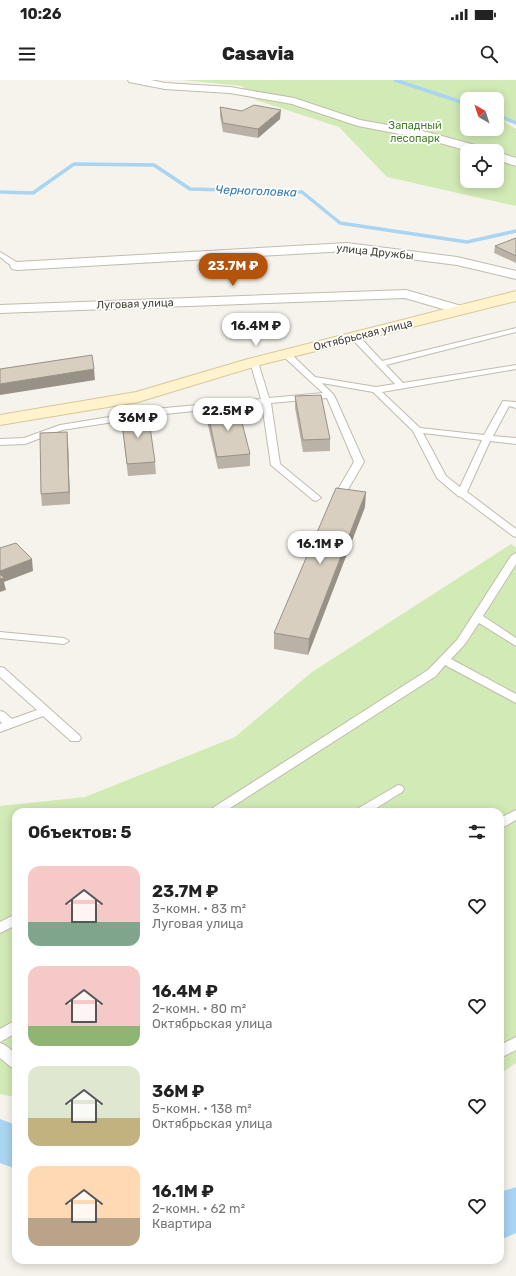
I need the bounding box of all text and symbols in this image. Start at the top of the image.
text: 10:26 [20,5,62,23]
icon: menu [16,43,38,65]
text: Casavia [222,43,294,65]
icon: search [478,43,500,65]
north arrow [460,92,504,136]
map controls [460,92,504,188]
park label: Западный лесопарк [388,119,442,145]
button: locate [460,144,504,188]
water label: Черноголовка [215,183,297,199]
street label: улица Дружбы [336,241,414,263]
pin: 23.7M ₽ [196,253,270,287]
text: 23.7M ₽ [208,258,258,273]
street label: Луговая улица [96,296,174,312]
pin: 16.4M ₽ [219,313,293,347]
street label: Октябрьская улица [312,316,414,354]
text: 16.4M ₽ [231,318,281,333]
pin: 22.5M ₽ [191,398,265,432]
text: 22.5M ₽ [202,403,254,418]
pin: 36M ₽ [110,405,166,439]
text: 36M ₽ [118,410,158,425]
pin: 16.1M ₽ [283,531,357,565]
text: 16.1M ₽ [296,536,344,551]
icon: filters [466,821,488,843]
text: Объектов: 5 [28,822,132,842]
text: 23.7M ₽ [152,881,218,901]
icon: home [60,882,108,930]
icon: heart [466,895,488,917]
text: 3-комн. · 83 m² [152,901,246,916]
text: Луговая улица [152,916,243,931]
text: 16.4M ₽ [152,981,218,1001]
icon: home [60,982,108,1030]
icon: heart [466,995,488,1017]
text: 2-комн. · 80 m² [152,1001,246,1016]
text: Октябрьская улица [152,1016,272,1031]
text: 36M ₽ [152,1081,204,1101]
icon: home [60,1082,108,1130]
icon: heart [466,1095,488,1117]
text: 5-комн. · 138 m² [152,1101,252,1116]
text: Октябрьская улица [152,1116,272,1131]
text: 16.1M ₽ [152,1181,214,1201]
icon: home [60,1182,108,1230]
icon: heart [466,1195,488,1217]
text: 2-комн. · 62 m² [152,1201,245,1216]
text: Квартира [152,1216,212,1231]

